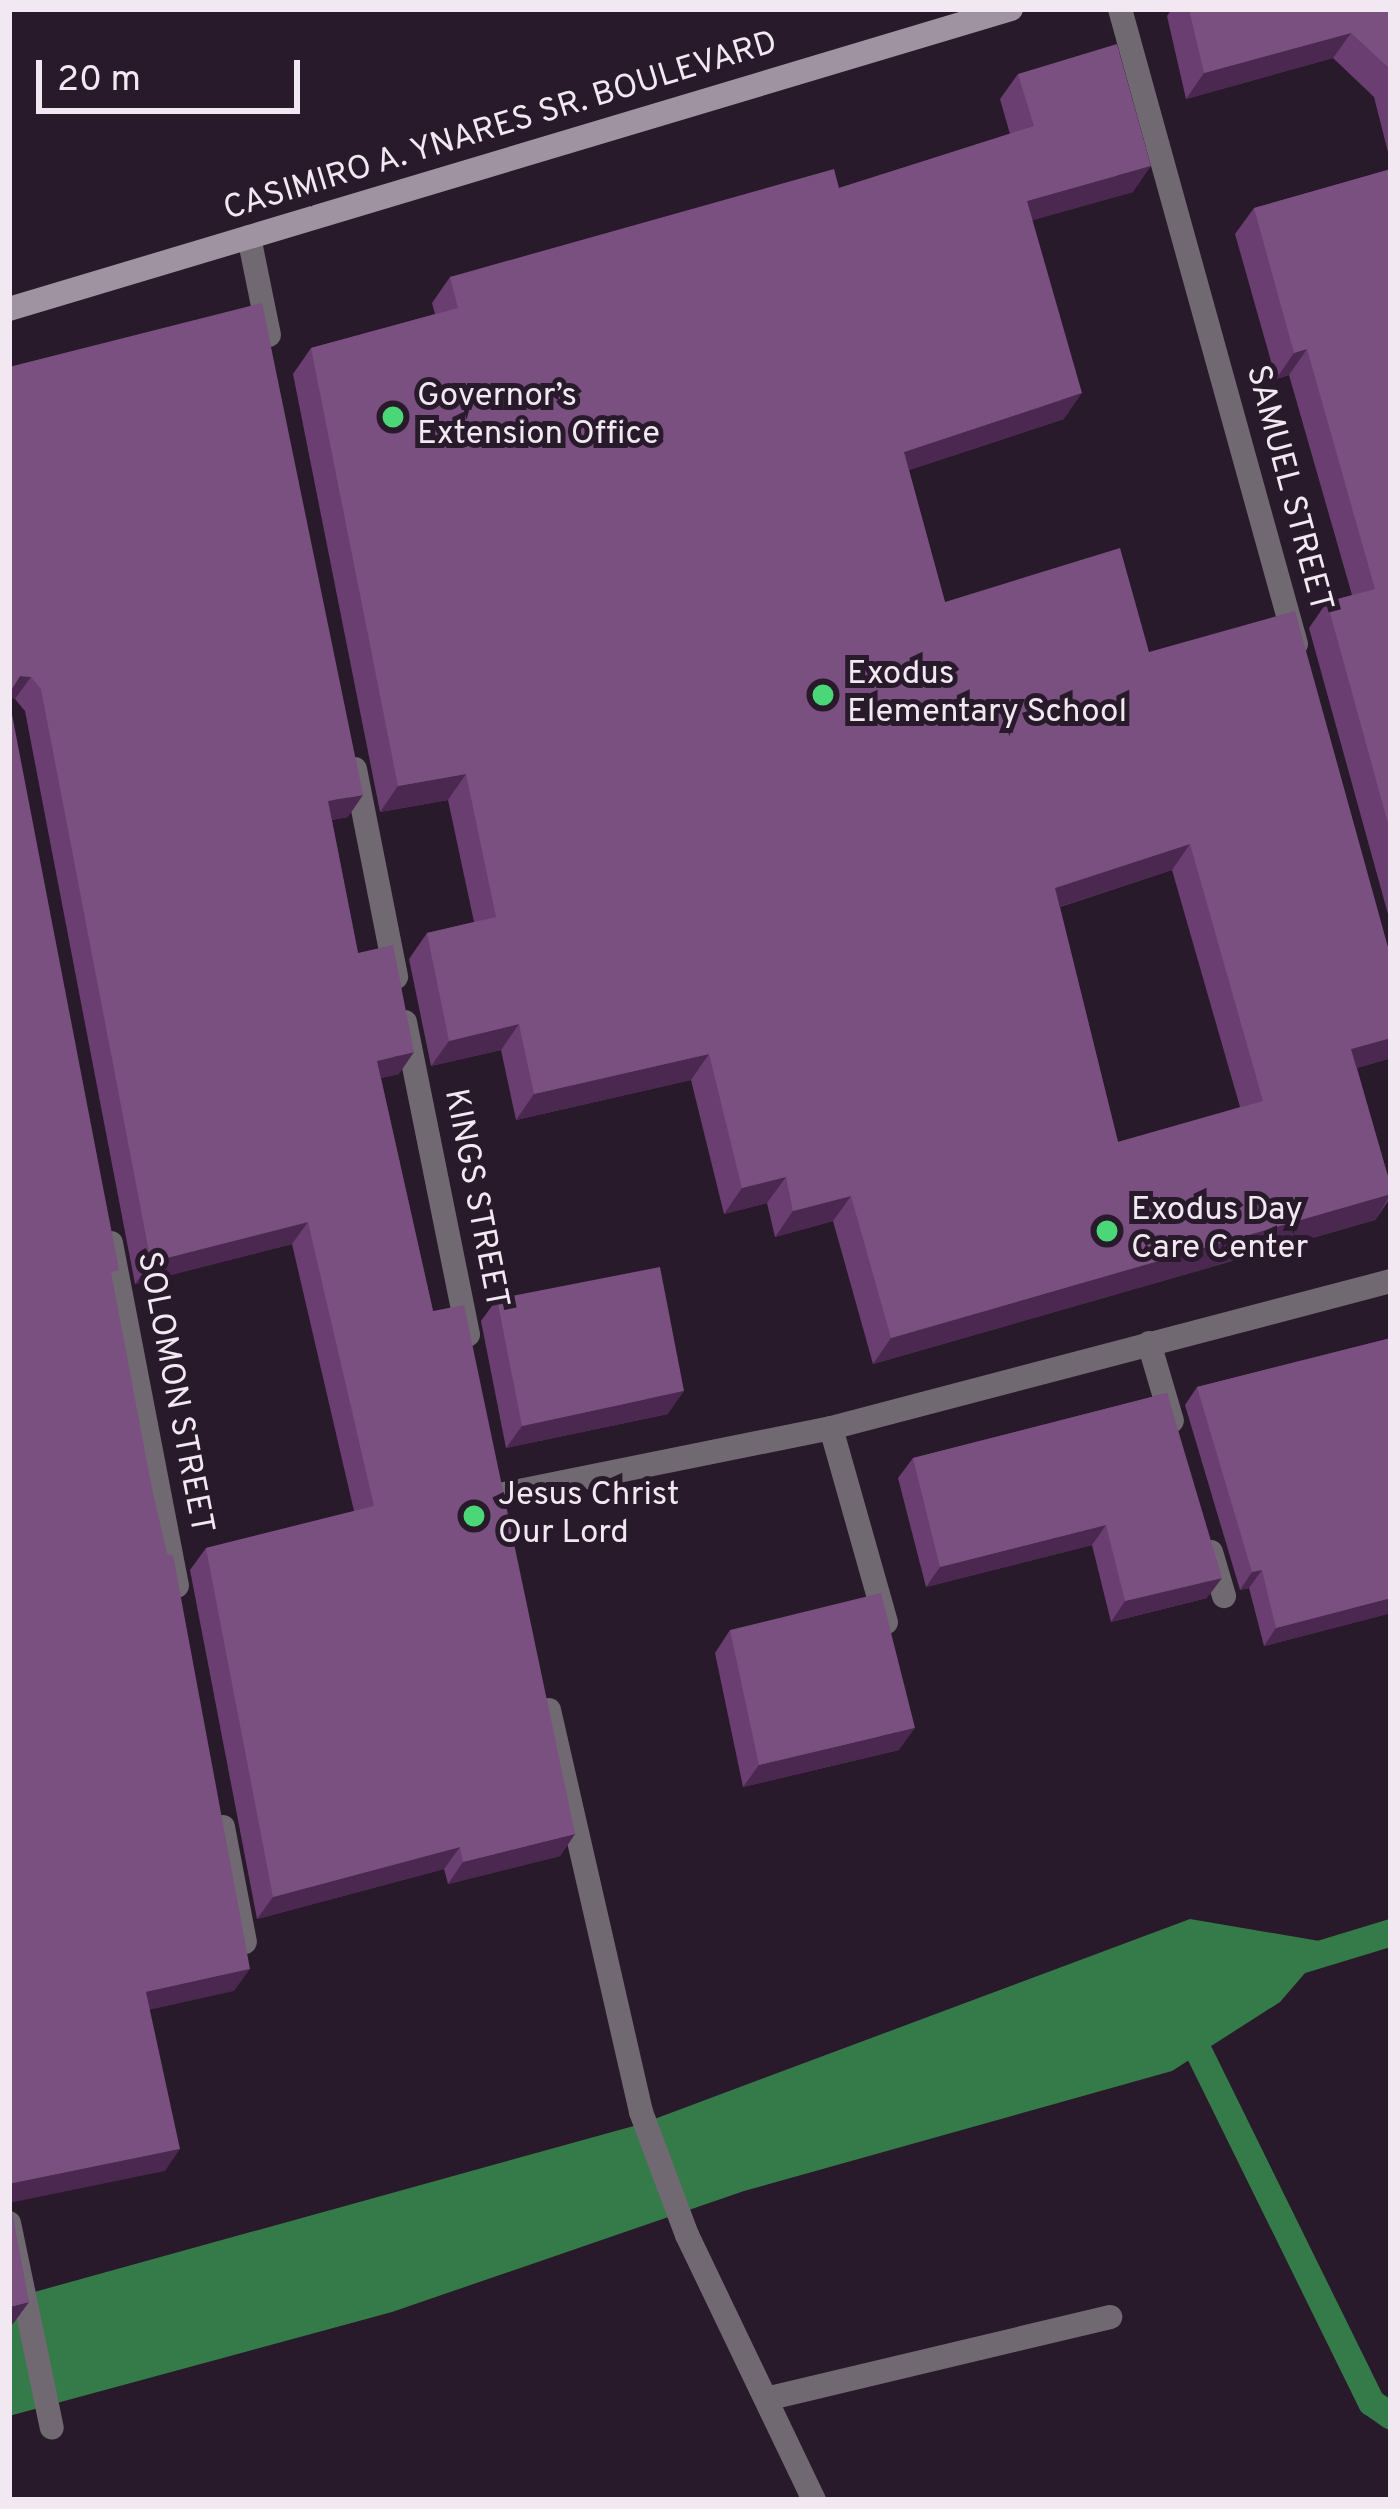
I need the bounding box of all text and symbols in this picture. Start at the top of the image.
street label: CASIMIRO A. YNARES SR. BOULEVARD [218,24,784,232]
scale bar [42,36,306,110]
text: 20 m [57,58,141,104]
street label: SAMUEL STREET [1235,361,1339,617]
place label: Governor’s Extension Office [417,378,660,456]
marker: Governor’s Extension Office [380,404,406,430]
place label: Exodus Elementary School [847,656,1127,734]
marker: Exodus Elementary School [810,682,836,708]
street label: KINGS STREET [433,1086,515,1312]
place label: Exodus Day Care Center [1131,1192,1308,1270]
marker: Exodus Day Care Center [1094,1218,1120,1244]
street label: SOLOMON STREET [126,1249,220,1537]
place label: Jesus Christ Our Lord [498,1477,679,1555]
marker: Jesus Christ Our Lord [461,1503,487,1529]

